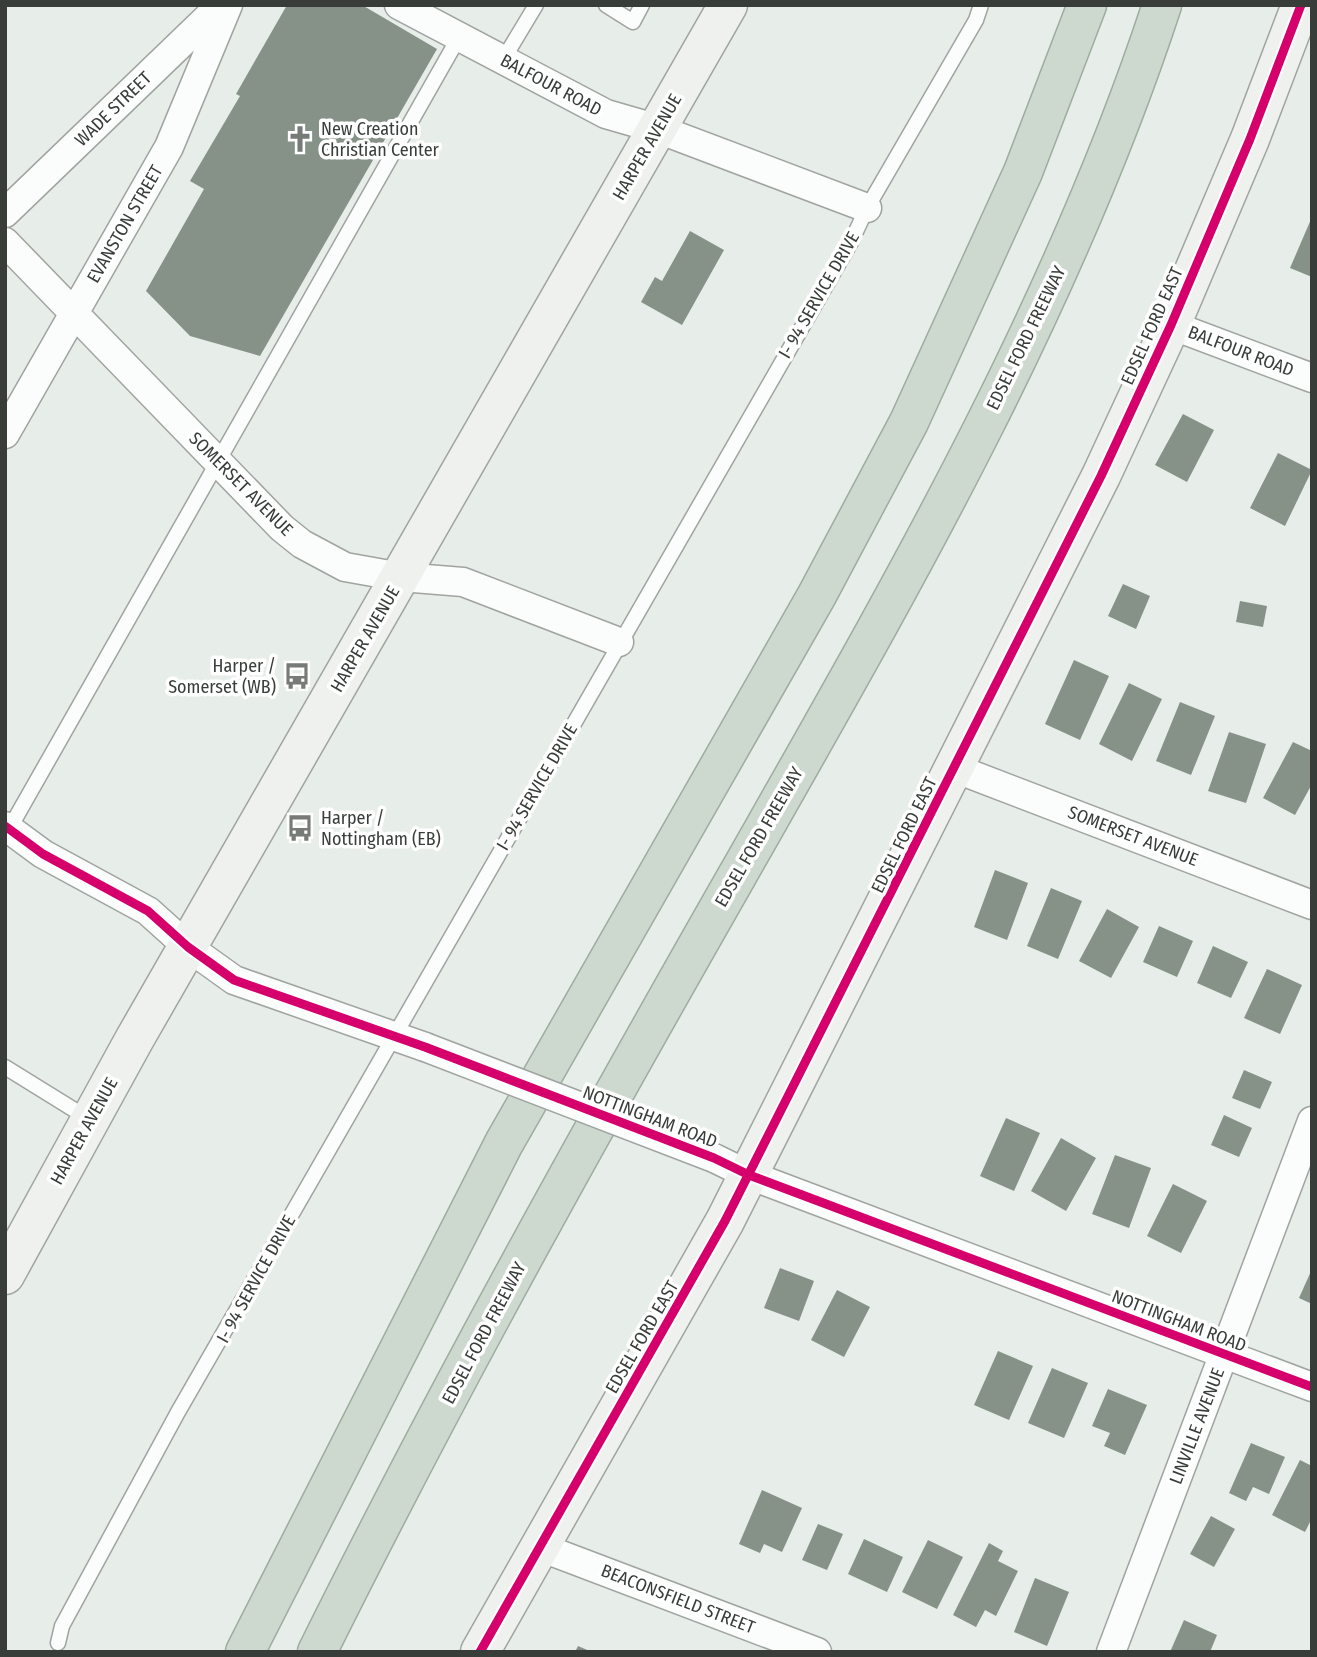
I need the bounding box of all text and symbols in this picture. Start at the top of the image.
street label: BALFOUR ROAD [497,49,605,121]
street label: WADE STREET [70,67,156,151]
street label: HARPER AVENUE [608,90,686,204]
place label: New Creation Christian Center [321,118,440,161]
church icon: New Creation Christian Center [285,124,315,154]
street label: EVANSTON STREET [82,161,168,287]
street label: I- 94 SERVICE DRIVE [774,228,864,362]
street label: EDSEL FORD FREEWAY [982,262,1070,414]
street label: EDSEL FORD EAST [1116,263,1188,388]
street label: BALFOUR ROAD [1185,321,1297,381]
street label: SOMERSET AVENUE [185,428,297,540]
street label: HARPER AVENUE [326,582,404,696]
place label: Harper / Somerset (WB) [168,655,276,698]
bus stop icon: Harper / Somerset (WB) [282,661,312,691]
street label: I- 94 SERVICE DRIVE [492,720,582,854]
street label: EDSEL FORD FREEWAY [710,763,808,911]
street label: EDSEL FORD EAST [866,773,942,897]
street label: SOMERSET AVENUE [1065,801,1201,871]
place label: Harper / Nottingham (EB) [321,807,441,850]
bus stop icon: Harper / Nottingham (EB) [285,813,315,843]
street label: HARPER AVENUE [46,1074,122,1188]
street label: NOTTINGHAM ROAD [580,1081,720,1153]
street label: I- 94 SERVICE DRIVE [212,1211,300,1347]
street label: EDSEL FORD FREEWAY [437,1258,531,1408]
street label: EDSEL FORD EAST [601,1276,684,1397]
street label: NOTTINGHAM ROAD [1109,1285,1249,1357]
street label: LINVILLE AVENUE [1165,1365,1229,1487]
street label: BEACONSFIELD STREET [598,1560,759,1639]

